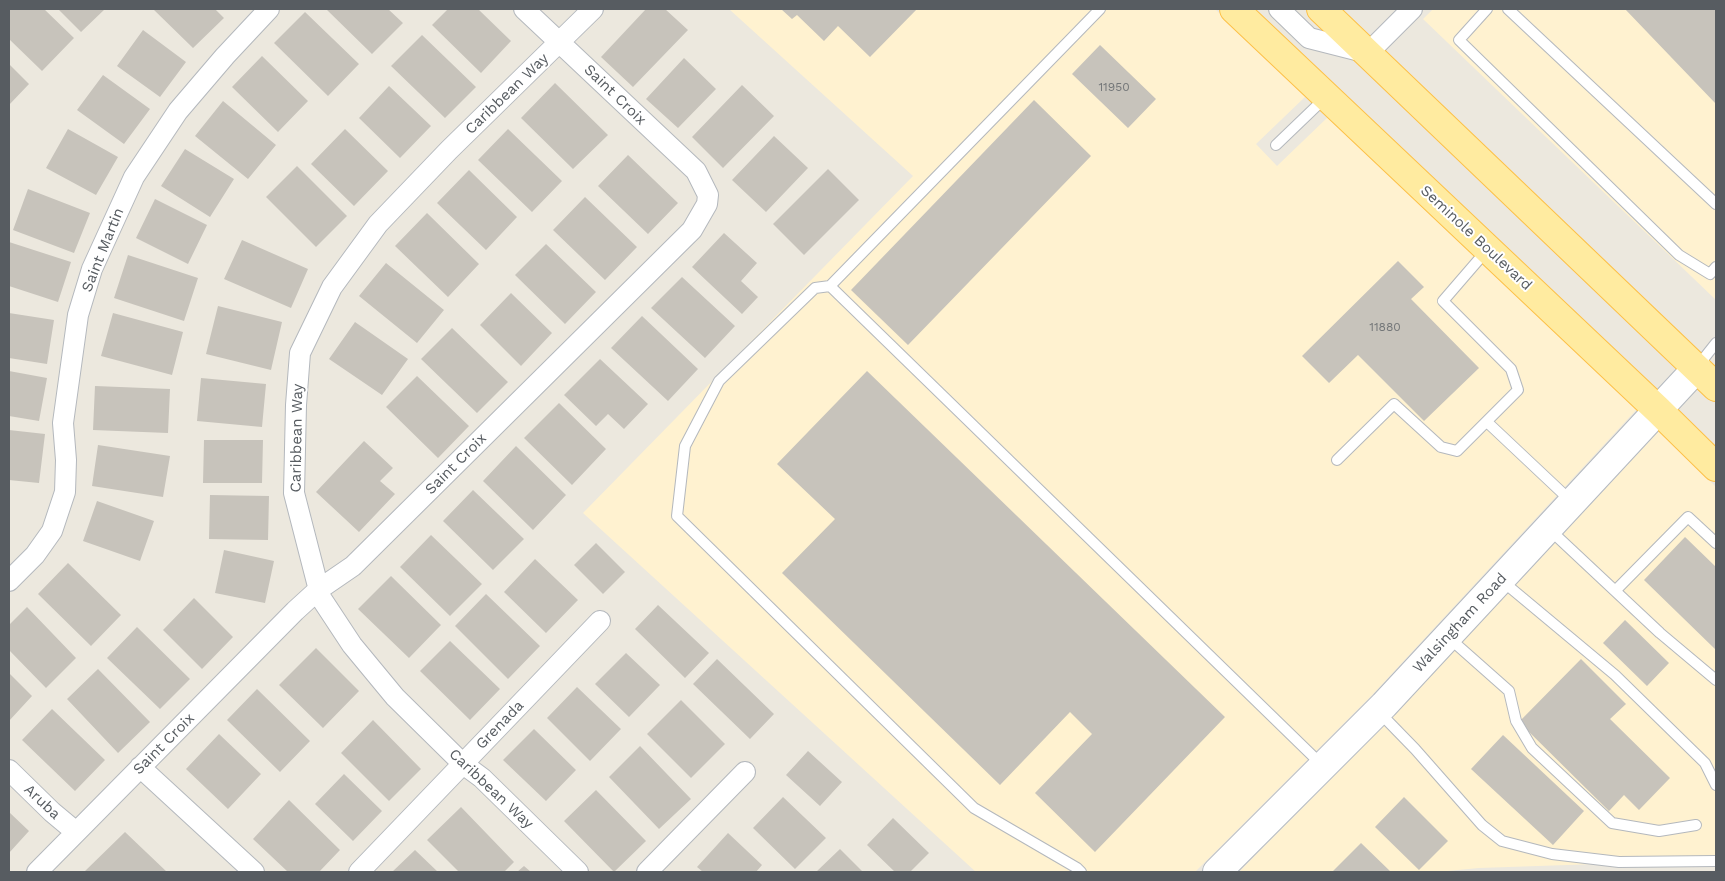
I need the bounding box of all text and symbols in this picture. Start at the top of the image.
street label: Caribbean Way [462,50,552,138]
street label: Saint Croix [580,61,650,129]
house number: 11950 [1098,80,1130,94]
street label: Seminole Boulevard [1417,182,1535,294]
street label: Saint Martin [78,205,128,295]
house number: 11880 [1369,320,1401,334]
street label: Caribbean Way [287,383,307,493]
street label: Saint Croix [421,429,491,499]
street label: Walsingham Road [1409,569,1511,677]
street label: Grenada [472,697,528,753]
street label: Saint Croix [129,709,199,779]
street label: Caribbean Way [445,745,537,833]
street label: Aruba [20,781,64,823]

